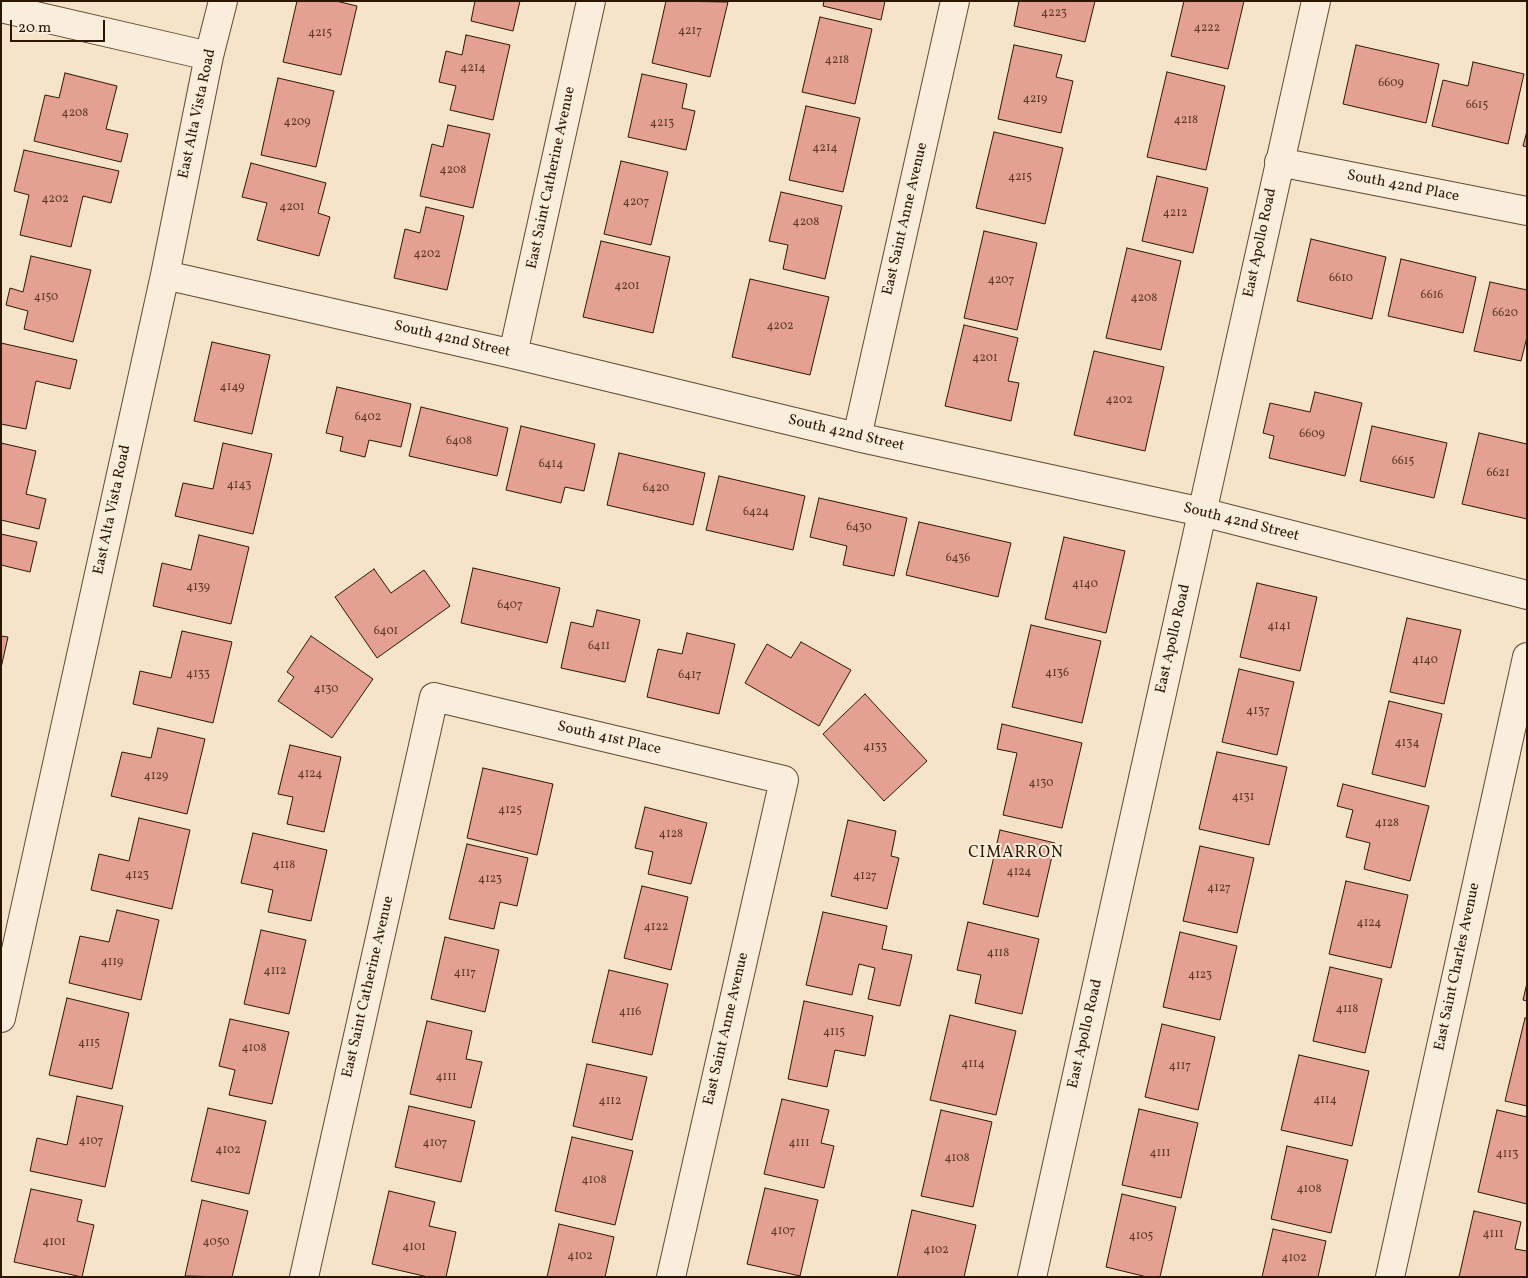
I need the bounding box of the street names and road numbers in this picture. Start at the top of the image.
street label: East Alta Vista Road [175,48,221,180]
street label: East Saint Catherine Avenue [524,85,580,271]
street label: East Saint Anne Avenue [880,141,932,297]
street label: South 42nd Place [1345,167,1461,207]
street label: East Apollo Road [1241,187,1281,299]
street label: South 42nd Street [392,318,512,362]
street label: South 42nd Street [786,412,906,456]
street label: East Alta Vista Road [90,444,136,576]
street label: South 42nd Street [1181,500,1301,546]
street label: East Apollo Road [1153,583,1195,695]
street label: South 41st Place [555,718,663,760]
street label: East Saint Charles Avenue [1431,881,1485,1053]
street label: East Saint Catherine Avenue [339,894,399,1080]
street label: East Saint Anne Avenue [701,951,753,1107]
street label: East Apollo Road [1065,978,1107,1090]

